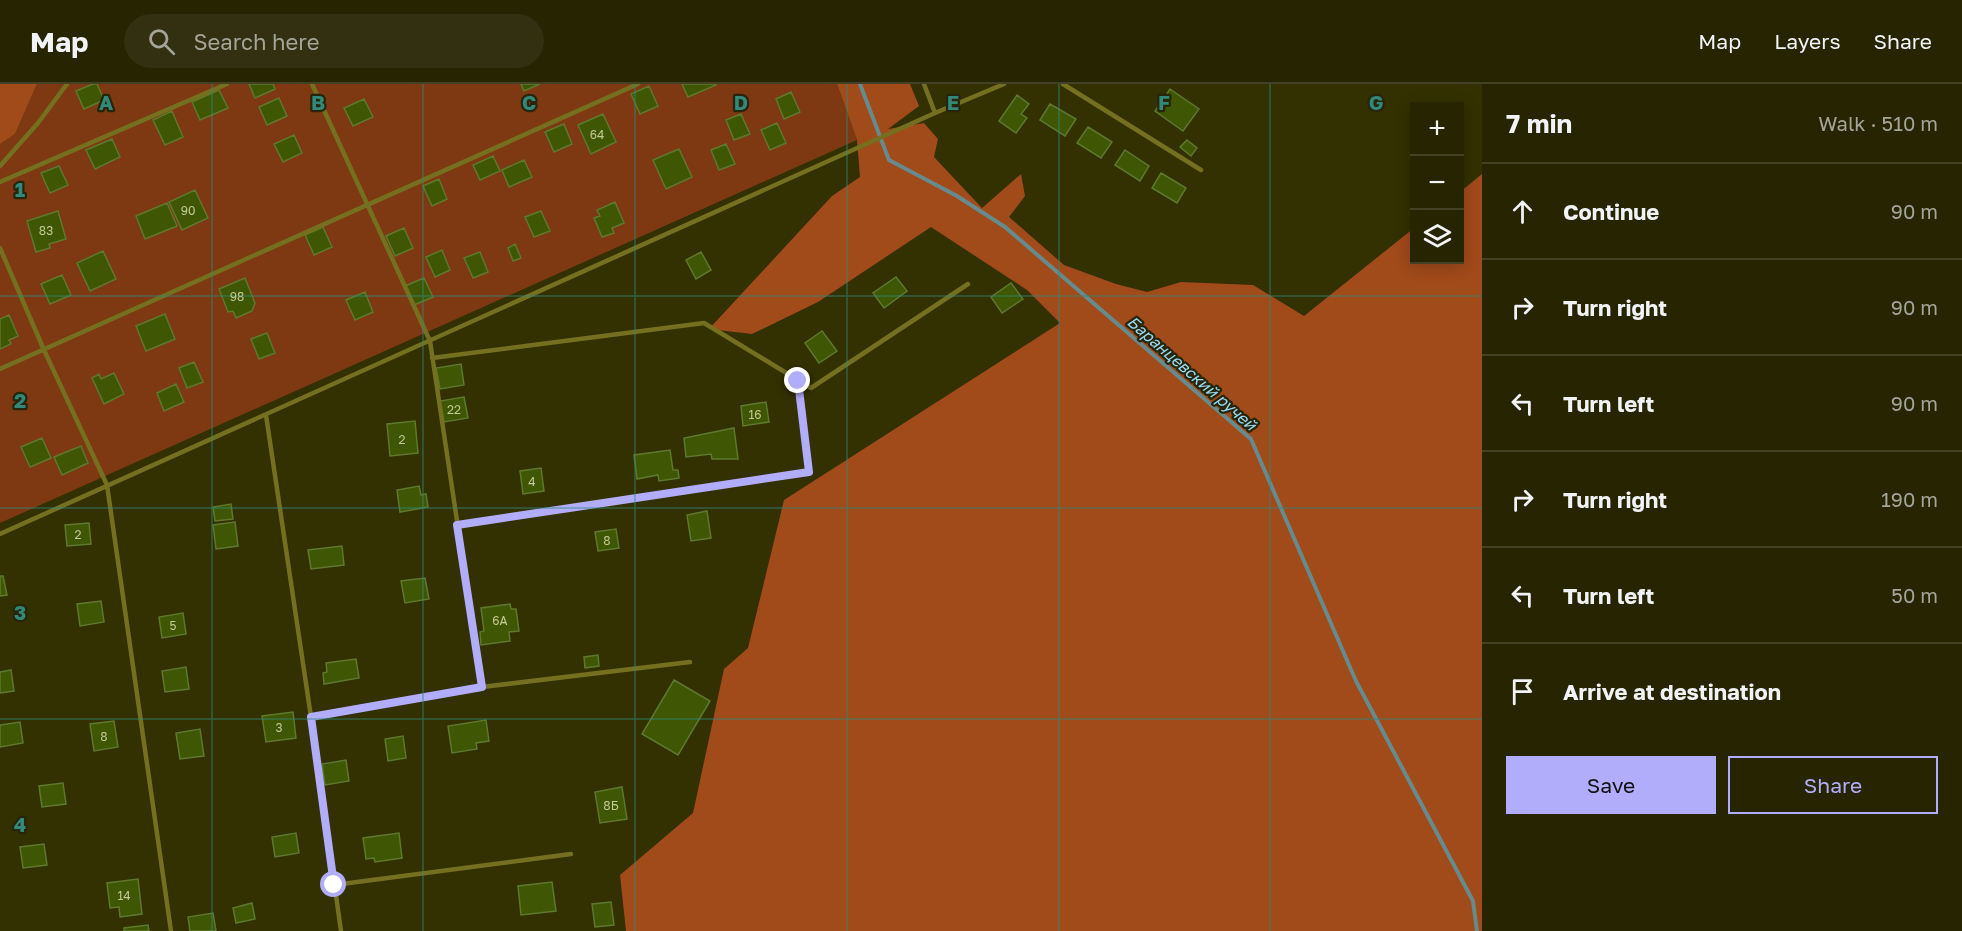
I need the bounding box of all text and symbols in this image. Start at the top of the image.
search box [124,14,544,68]
text: Map [30,25,88,58]
icon: search [145,25,178,58]
text: Search here [193,28,319,55]
text: Map [1698,28,1741,54]
text: Layers [1774,28,1841,54]
text: Share [1874,28,1932,54]
text: A [99,90,113,114]
text: B [311,90,325,114]
text: C [522,90,536,114]
text: D [734,90,748,114]
text: E [947,90,959,114]
text: F [1158,90,1170,114]
text: G [1369,90,1383,114]
map controls [1410,102,1464,264]
button: + [1410,102,1464,156]
text: 7 min [1506,108,1572,139]
text: Walk · 510 m [1818,111,1938,135]
house number: 64 [590,127,604,142]
button: − [1410,156,1464,210]
text: 1 [15,177,25,201]
icon: ahead [1506,195,1539,228]
text: Continue [1563,198,1659,225]
text: 90 m [1891,199,1938,223]
house number: 90 [181,203,195,218]
button: layers [1410,210,1464,264]
house number: 83 [39,223,53,238]
house number: 98 [230,289,244,304]
icon: right [1506,291,1539,324]
text: Turn right [1563,294,1667,321]
text: 90 m [1891,295,1938,319]
water label: Баранцевский ручей [1123,311,1262,435]
route end [784,367,810,393]
icon: left [1506,387,1539,420]
text: 2 [14,388,26,412]
text: Turn left [1563,390,1654,417]
text: 90 m [1891,391,1938,415]
house number: 22 [447,402,461,417]
house number: 16 [748,407,762,422]
house number: 2 [399,432,406,447]
house number: 4 [528,474,536,489]
icon: right [1506,483,1539,516]
text: Turn right [1563,486,1667,513]
text: 190 m [1881,487,1938,511]
house number: 2 [75,527,82,542]
house number: 8 [603,533,611,548]
icon: left [1506,579,1539,612]
text: Turn left [1563,582,1654,609]
text: 50 m [1891,583,1938,607]
text: 3 [14,600,26,624]
house number: 6А [492,613,508,628]
house number: 5 [170,618,177,633]
icon: arrive [1506,675,1539,708]
text: Arrive at destination [1563,678,1781,705]
house number: 3 [275,720,283,735]
house number: 8 [100,729,108,744]
button: Save [1506,756,1716,814]
button: Share [1728,756,1938,814]
house number: 8Б [603,798,619,813]
text: 4 [14,812,26,836]
route start [320,871,346,897]
house number: 14 [117,888,131,903]

